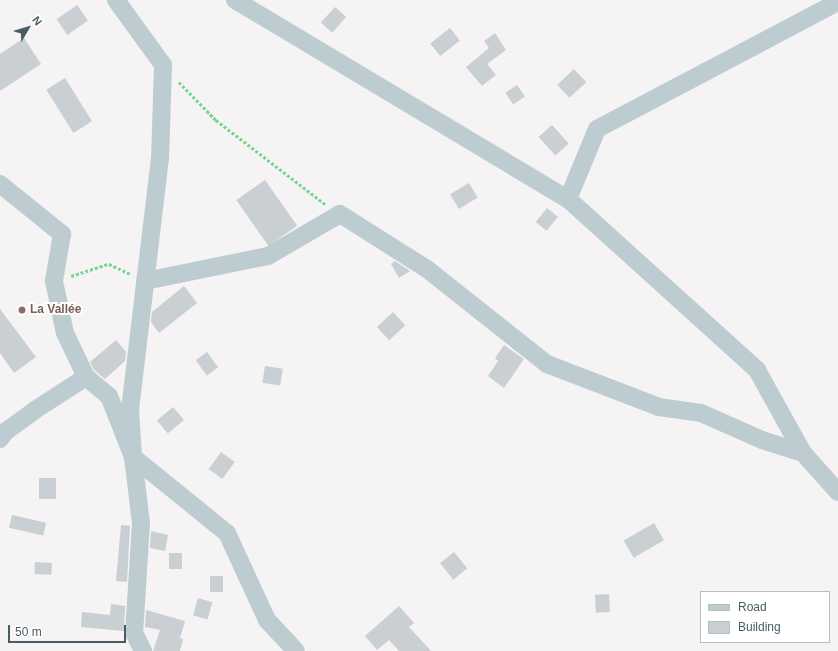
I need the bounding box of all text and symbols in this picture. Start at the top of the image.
north arrow [8,8,48,48]
text: N [30,14,45,27]
place label: La Vallée [30,303,81,317]
marker: La Vallée [17,305,27,315]
legend [700,591,830,643]
text: Road [738,600,767,614]
scale bar [10,617,128,643]
text: Building [738,620,781,634]
text: 50 m [15,625,42,639]

